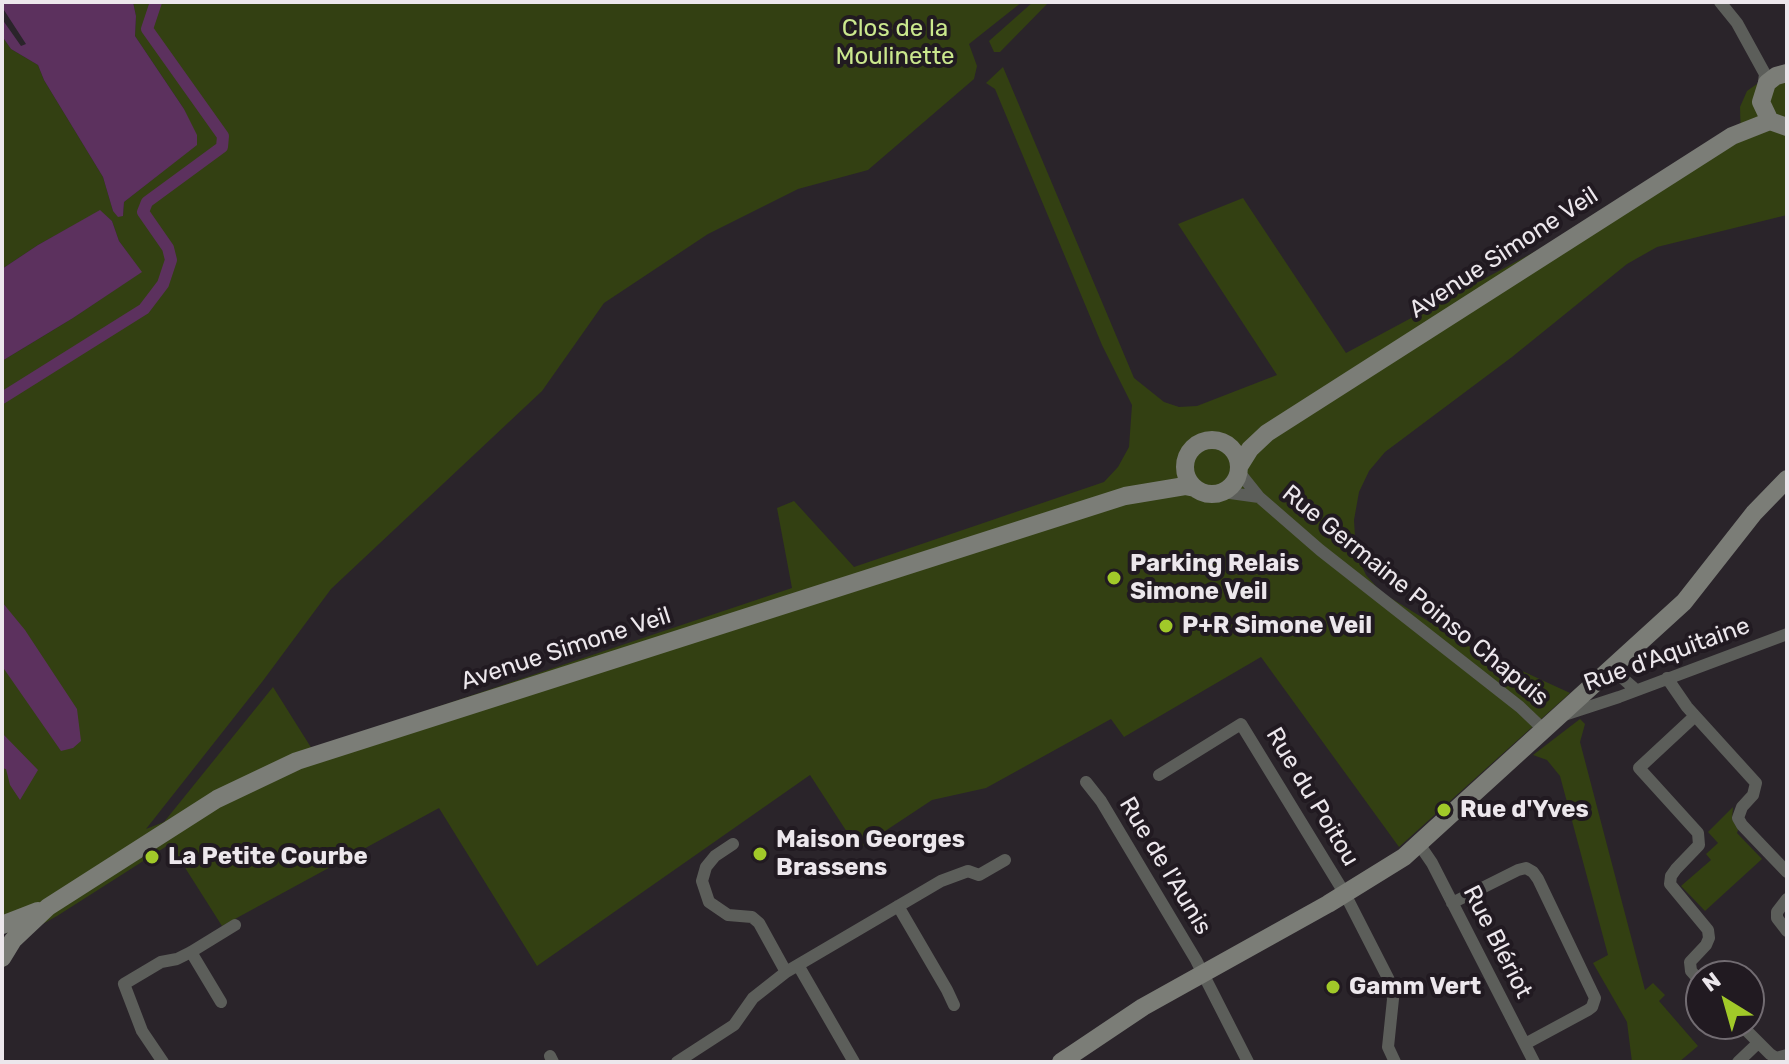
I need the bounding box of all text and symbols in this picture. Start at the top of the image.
park label: Clos de la Moulinette [835,15,955,71]
street label: Avenue Simone Veil [1404,181,1604,325]
street label: Rue Germaine Poinso Chapuis [1276,480,1554,712]
place label: Parking Relais Simone Veil [1130,550,1300,606]
marker: Parking Relais Simone Veil [1105,569,1123,587]
street label: Avenue Simone Veil [457,601,675,697]
place label: P+R Simone Veil [1182,612,1372,640]
street label: Rue d'Aquitaine [1580,612,1754,698]
marker: P+R Simone Veil [1157,617,1175,635]
street label: Rue du Poitou [1259,722,1365,872]
street label: Rue de l'Aunis [1113,792,1217,940]
place label: Rue d'Yves [1460,796,1589,824]
marker: Rue d'Yves [1435,801,1453,819]
place label: Maison Georges Brassens [776,826,965,882]
place label: La Petite Courbe [168,843,368,871]
marker: Maison Georges Brassens [751,845,769,863]
marker: La Petite Courbe [143,848,161,866]
street label: Rue Blériot [1456,881,1538,1003]
north arrow [1685,960,1765,1040]
text: N [1697,966,1726,998]
place label: Gamm Vert [1349,973,1481,1001]
marker: Gamm Vert [1324,978,1342,996]

